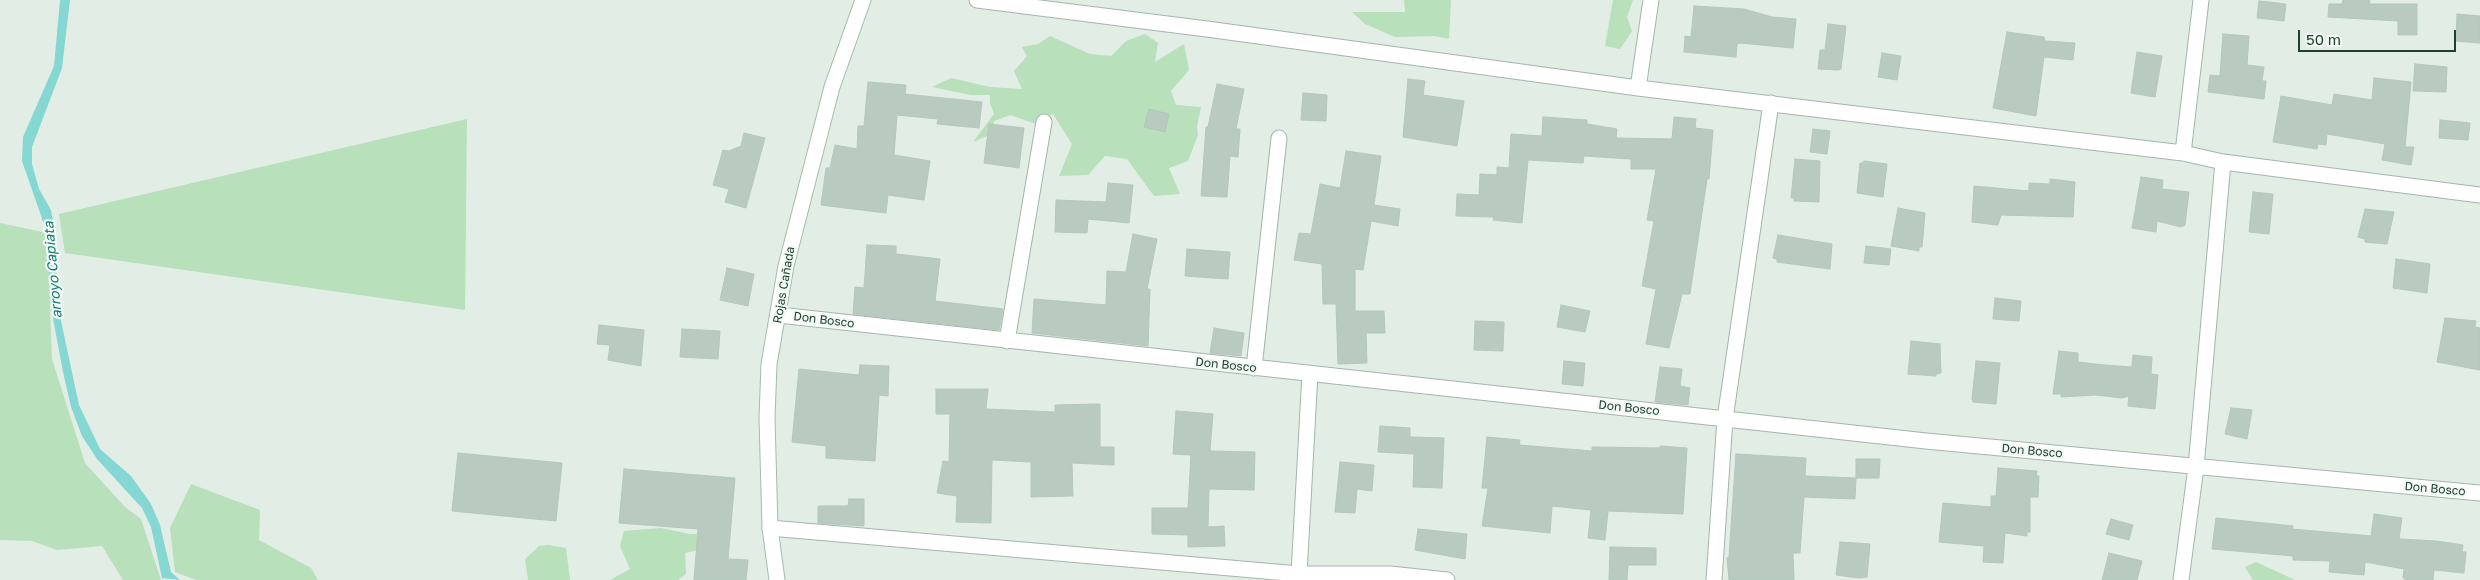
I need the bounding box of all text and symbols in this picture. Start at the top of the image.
scale bar [2300,20,2458,52]
text: 50 m [2306,30,2341,48]
water label: arroyo Capiata [40,221,66,319]
street label: Rojas Cañada [770,245,798,325]
street label: Don Bosco [793,309,855,331]
street label: Don Bosco [1195,355,1257,375]
street label: Don Bosco [1598,398,1660,418]
street label: Don Bosco [2001,441,2063,461]
street label: Don Bosco [2404,479,2466,499]

